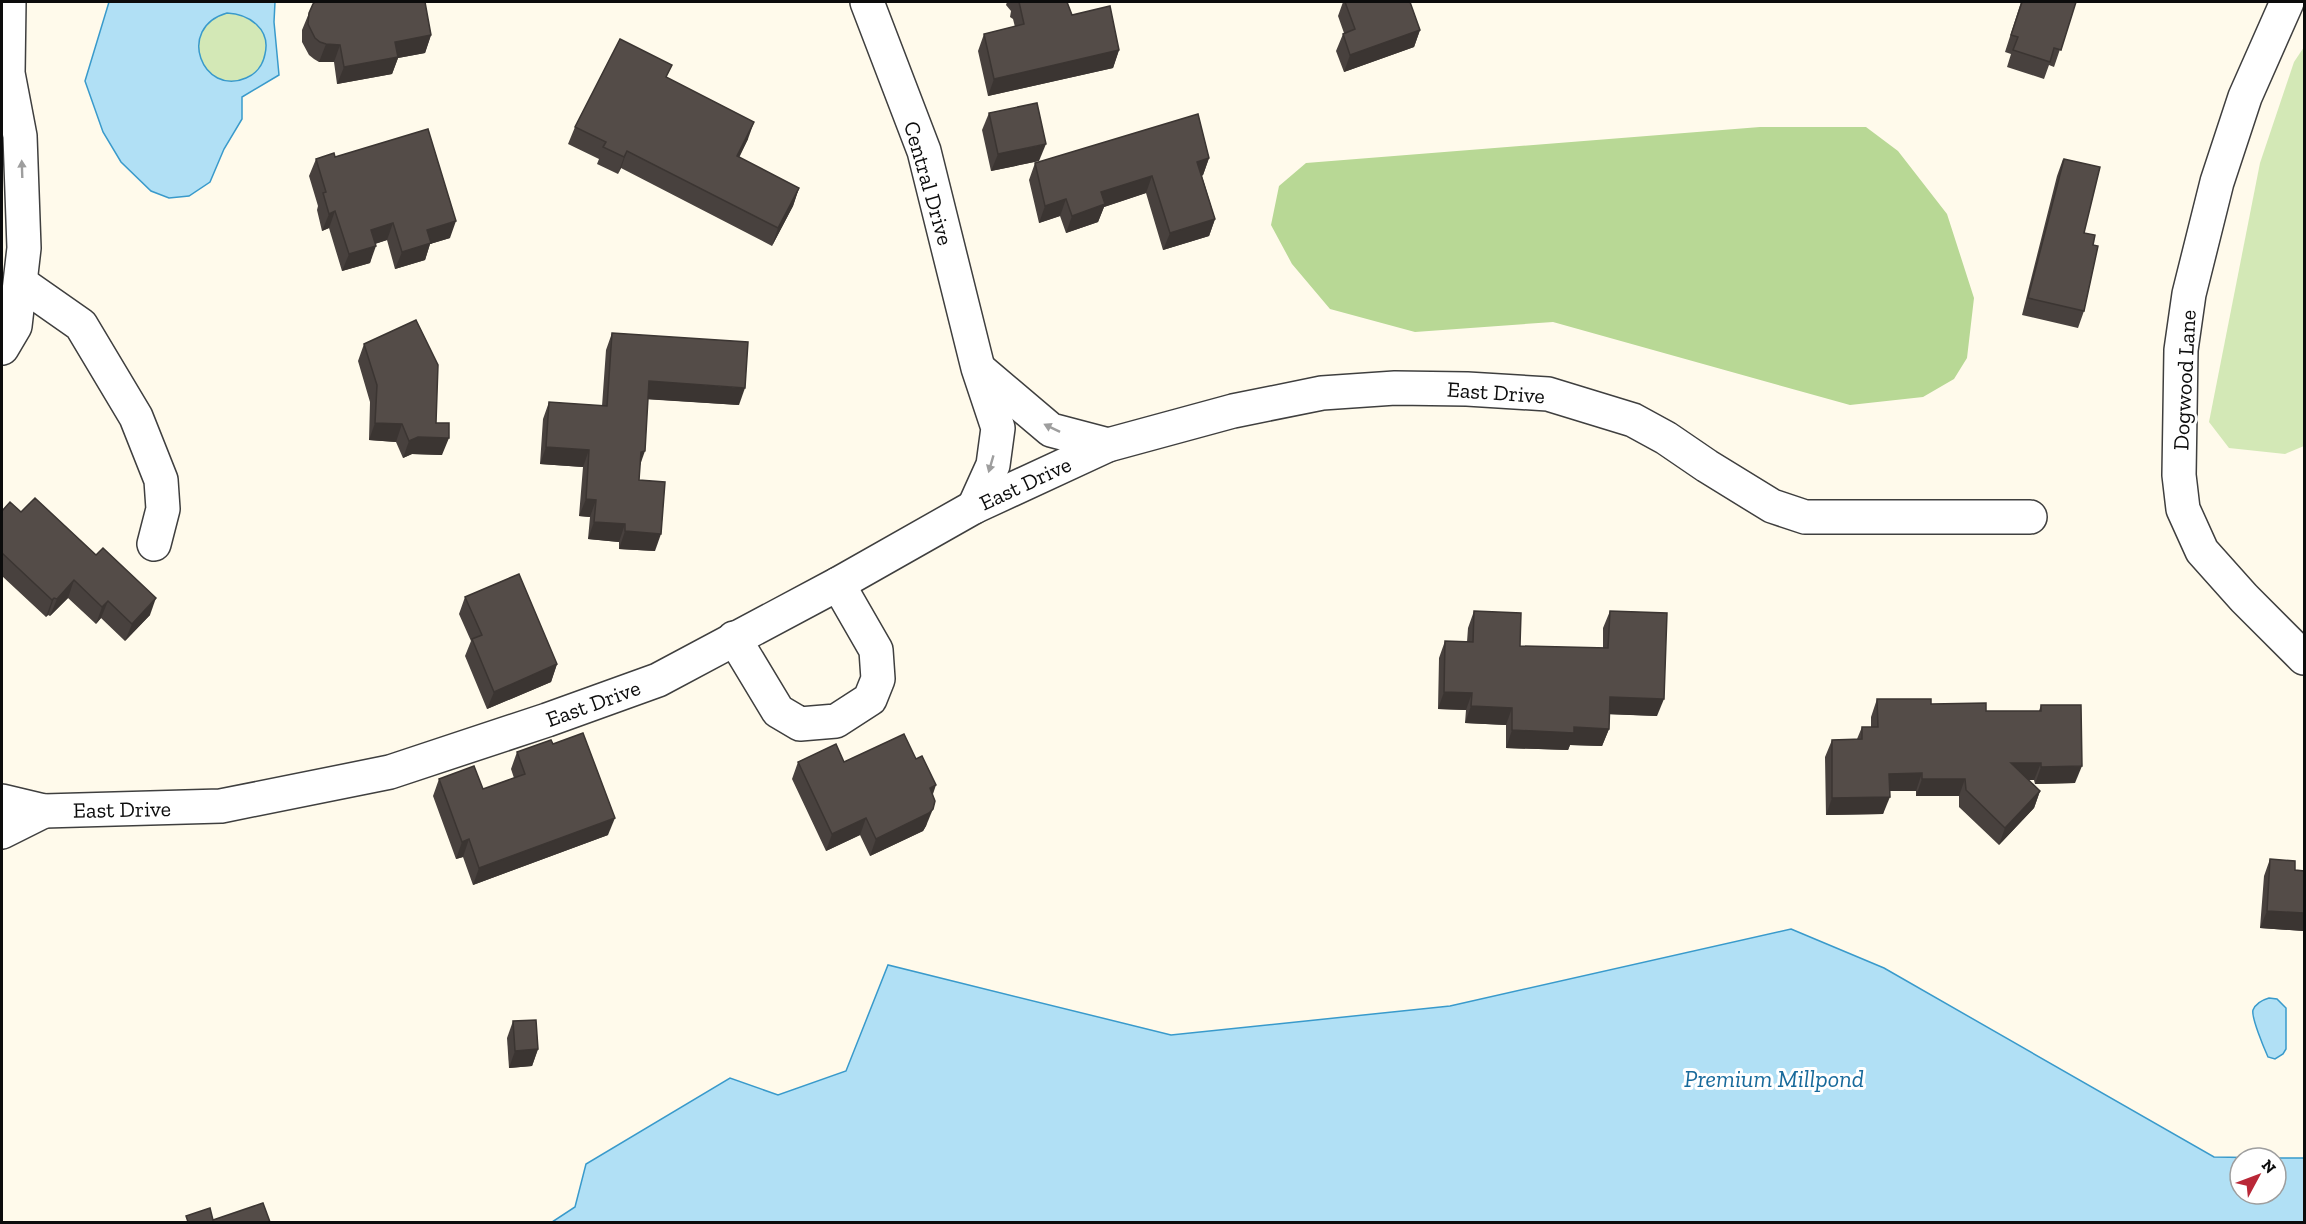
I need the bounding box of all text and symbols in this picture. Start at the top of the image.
street label: Central Drive [898,118,959,248]
one-way arrow [17,159,26,178]
street label: Dogwood Lane [2167,309,2202,451]
street label: East Drive [1446,376,1546,409]
one-way arrow [1044,423,1061,432]
street label: East Drive [975,450,1075,516]
one-way arrow [986,455,996,473]
street label: East Drive [542,674,644,733]
street label: East Drive [73,795,171,824]
water label: Premium Millpond [1684,1064,1864,1093]
north arrow [2228,1146,2288,1206]
text: N [2258,1156,2280,1177]

